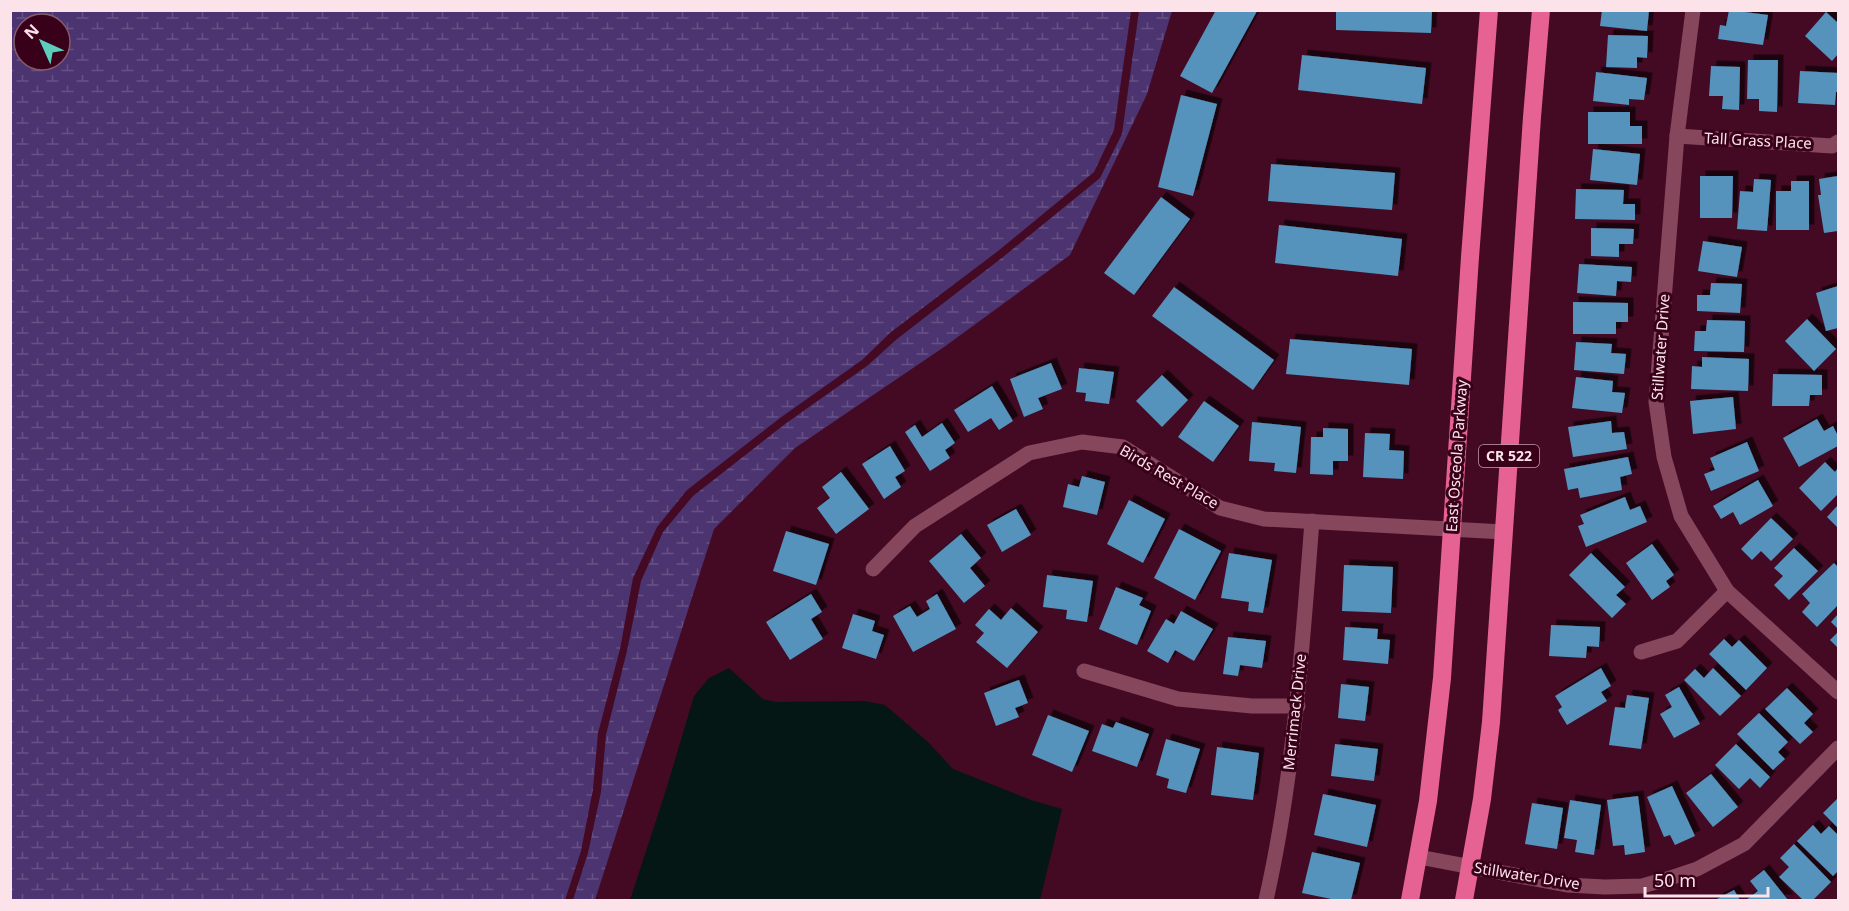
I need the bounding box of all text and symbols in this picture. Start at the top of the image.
north arrow [12,12,72,72]
text: N [19,19,44,44]
street label: Tall Grass Place [1704,127,1812,153]
street label: Stillwater Drive [1646,293,1674,401]
street label: East Osceola Parkway [1441,379,1471,533]
street label: Birds Rest Place [1116,440,1223,513]
road number: CR 522 [1479,445,1539,467]
street label: Merrimack Drive [1278,653,1310,771]
street label: Stillwater Drive [1473,857,1581,893]
scale bar [1645,860,1768,898]
text: 50 m [1654,868,1696,892]

